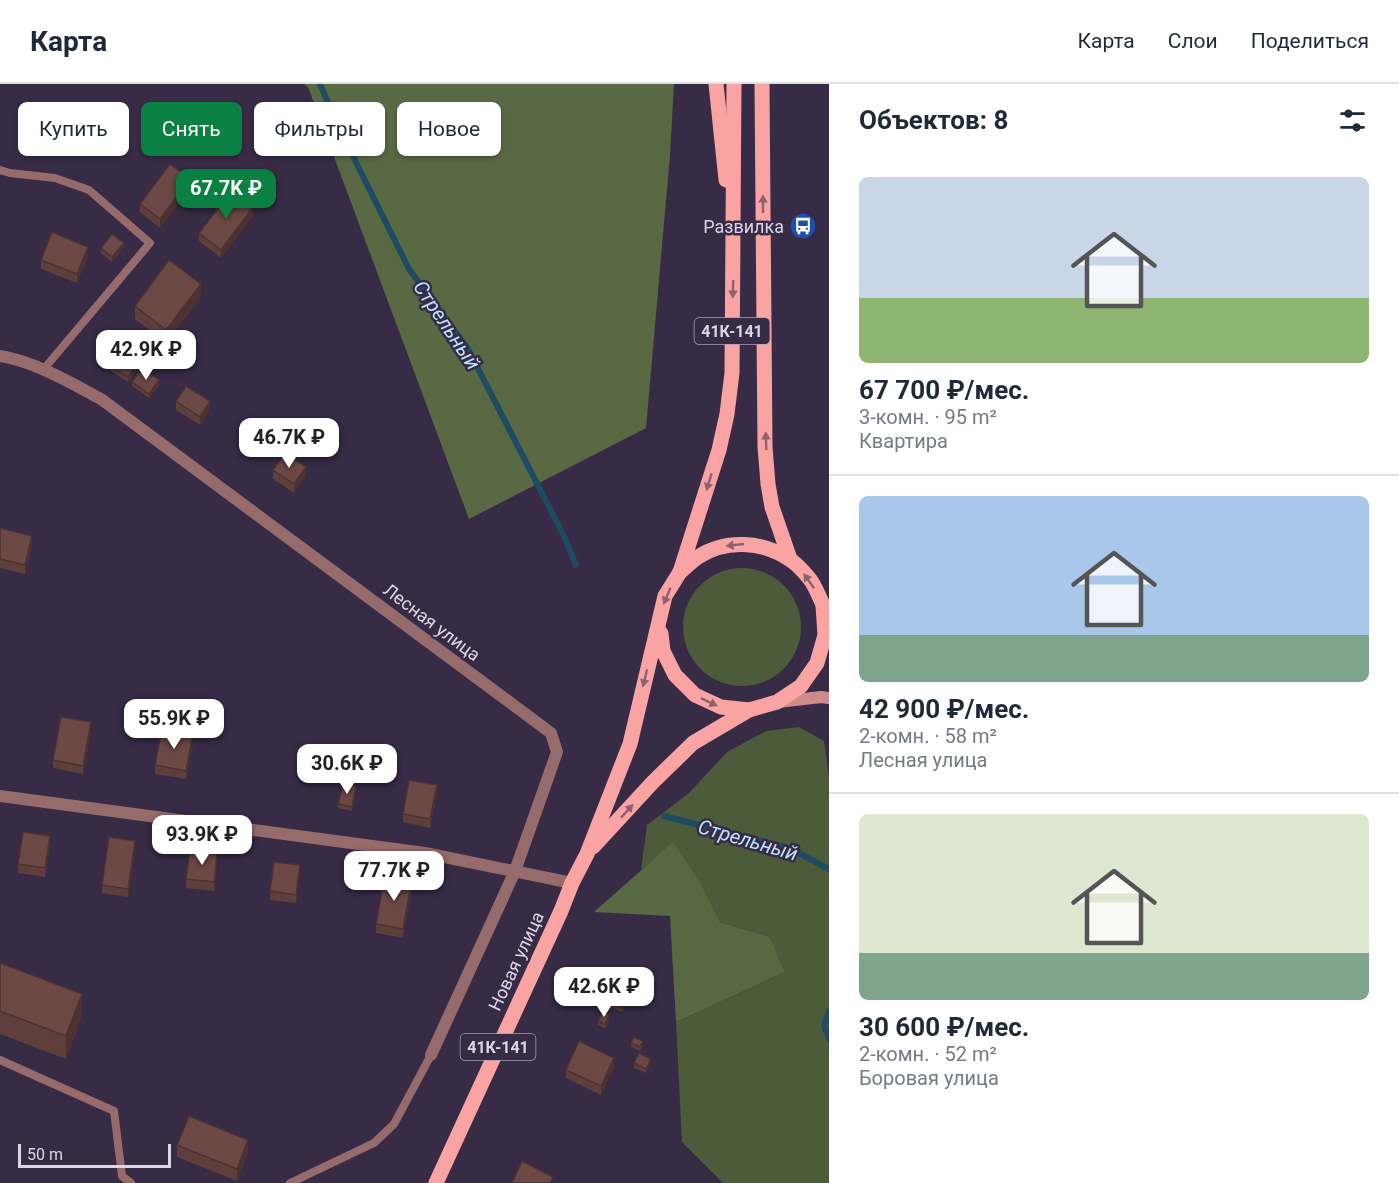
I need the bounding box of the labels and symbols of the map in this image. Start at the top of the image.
pin: 67.7K ₽ [171,169,281,220]
one-way arrow [758,195,768,214]
bus stop icon: Развилка [788,211,818,241]
place label: Развилка [703,216,784,237]
water label: Стрельный [408,276,486,374]
one-way arrow [728,280,738,299]
road number: 41К-141 [694,318,770,344]
pin: 42.9K ₽ [91,330,201,381]
pin: 46.7K ₽ [234,418,344,469]
one-way arrow [761,432,770,451]
one-way arrow [704,473,713,491]
one-way arrow [725,540,744,550]
one-way arrow [803,573,815,589]
street label: Лесная улица [380,579,484,665]
one-way arrow [662,587,672,605]
one-way arrow [640,669,650,687]
one-way arrow [700,697,717,706]
pin: 55.9K ₽ [119,699,229,750]
pin: 30.6K ₽ [292,744,402,795]
one-way arrow [620,803,634,818]
water label: Стрельный [695,814,801,866]
pin: 93.9K ₽ [147,815,257,866]
pin: 77.7K ₽ [339,851,449,902]
street label: Новая улица [484,908,548,1014]
pin: 42.6K ₽ [549,967,659,1018]
road number: 41К-141 [460,1034,536,1060]
scale bar [18,1141,171,1168]

